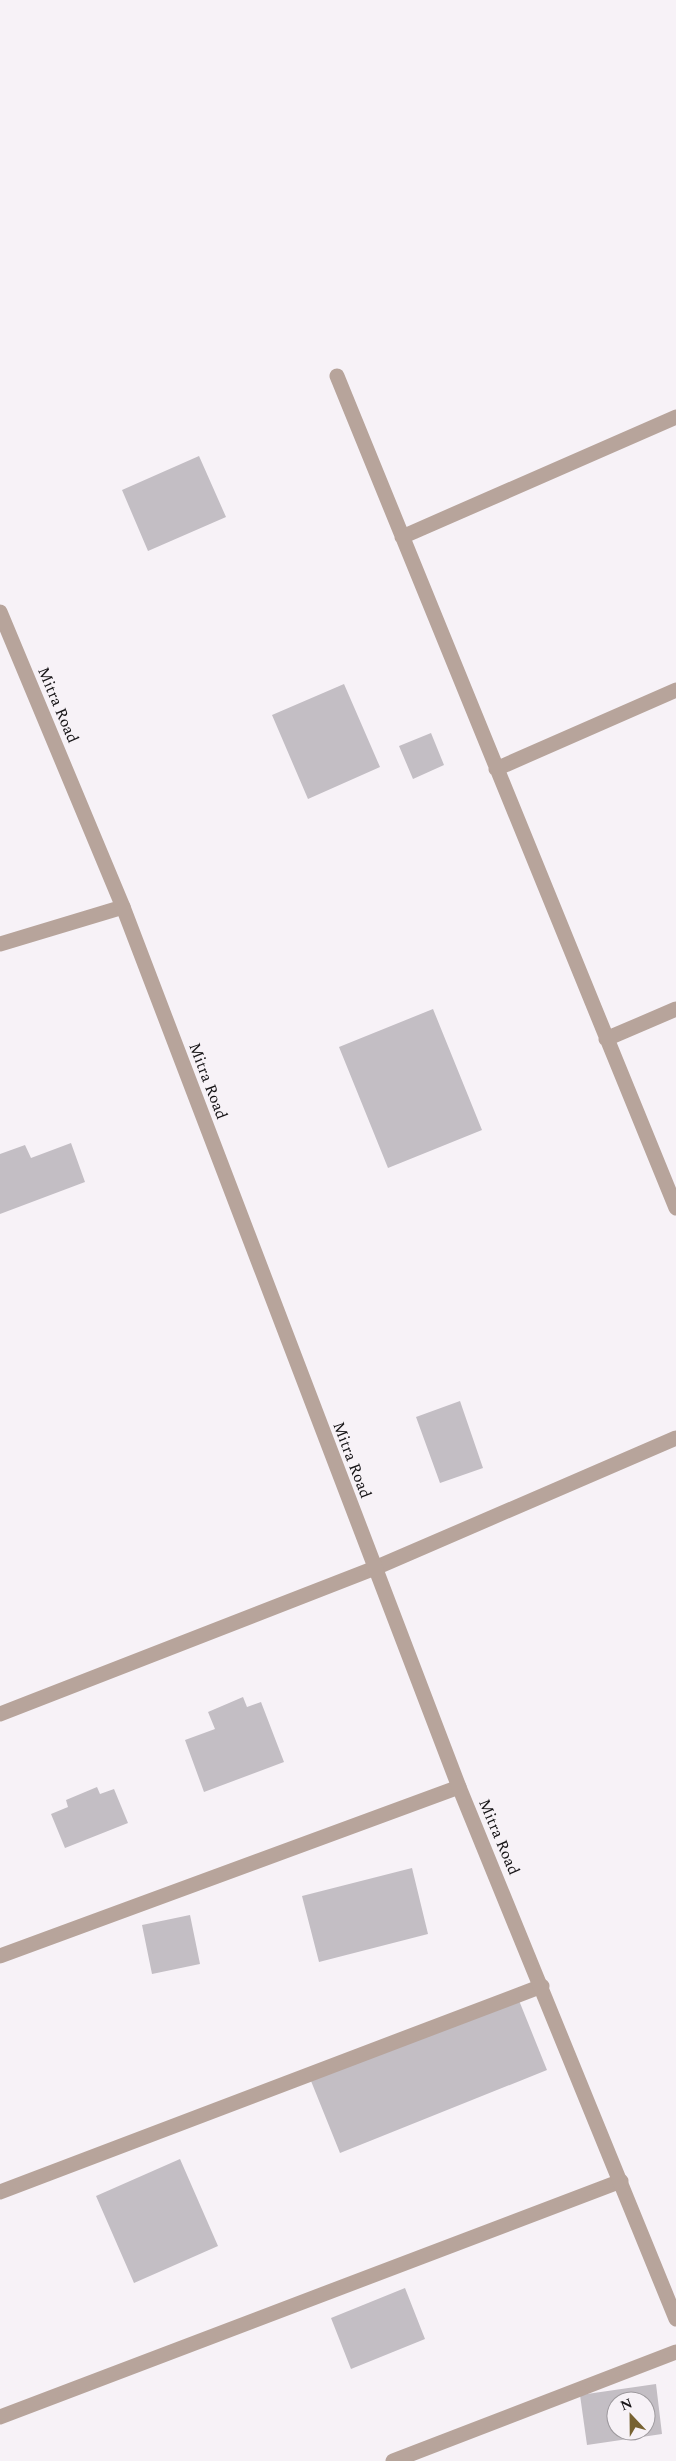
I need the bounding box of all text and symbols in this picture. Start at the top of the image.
street label: Mitra Road [31,663,85,747]
street label: Mitra Road [182,1039,234,1123]
street label: Mitra Road [326,1418,378,1502]
street label: Mitra Road [472,1795,526,1879]
north arrow [606,2391,656,2441]
text: N [617,2393,636,2416]

